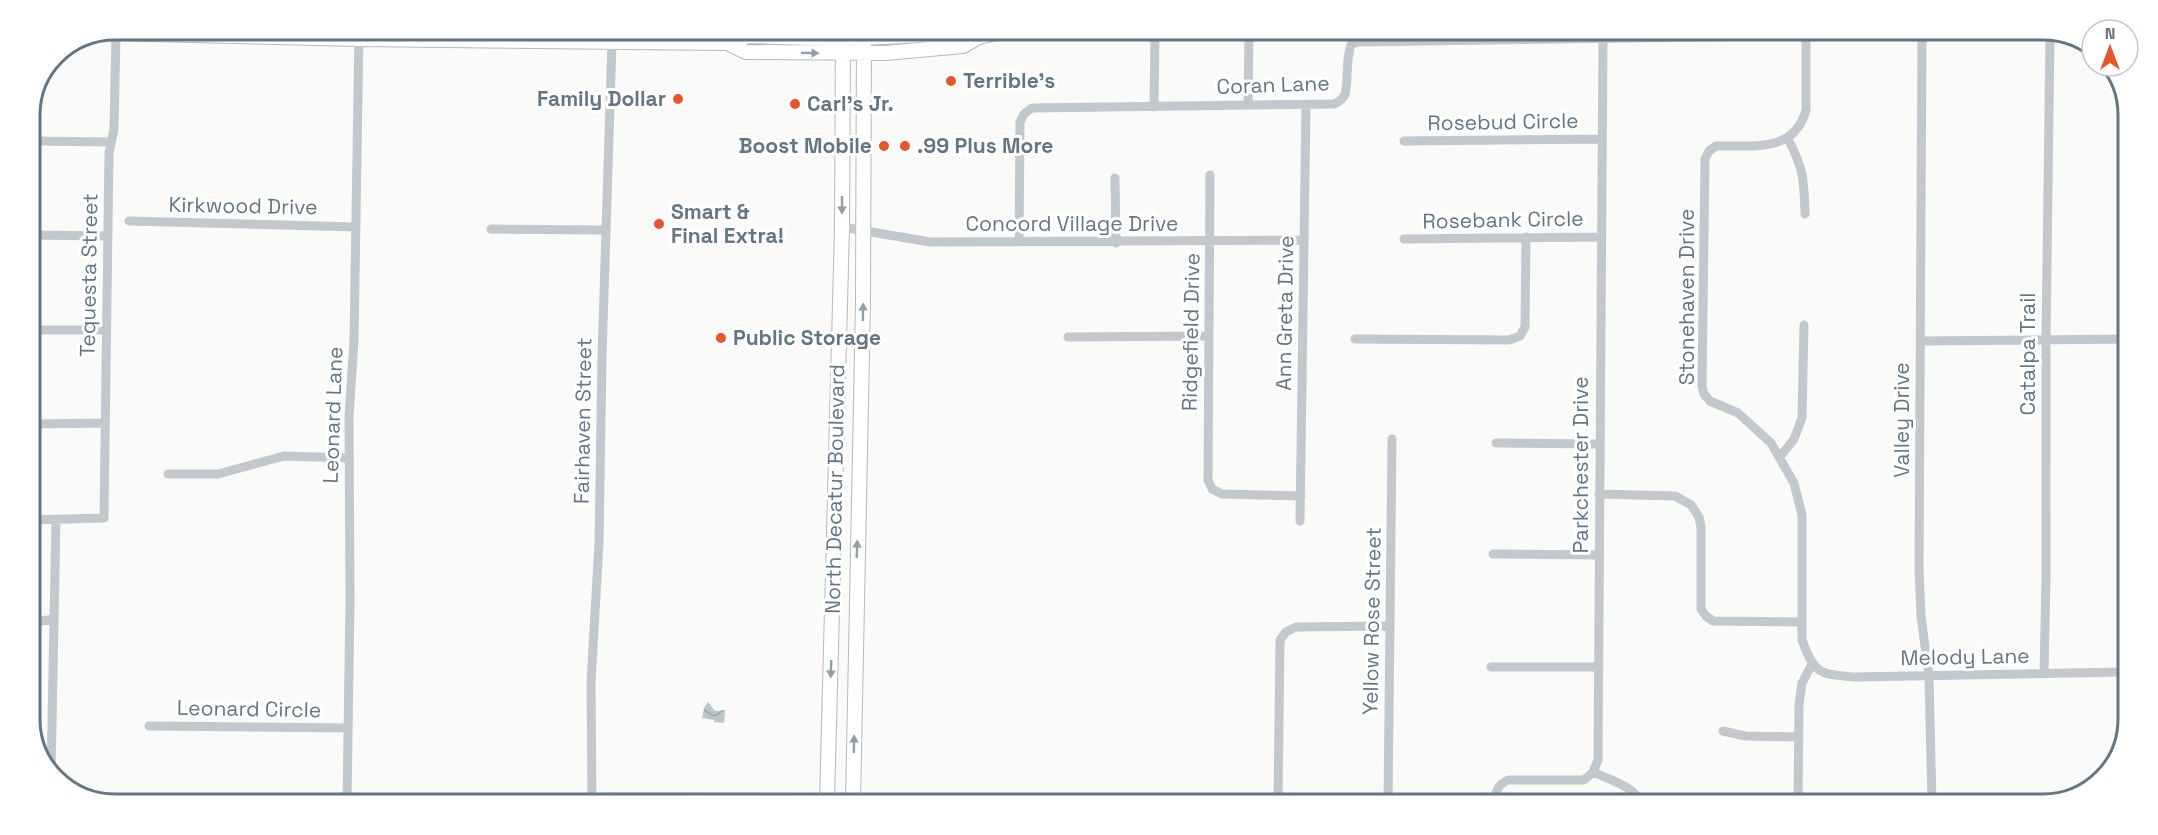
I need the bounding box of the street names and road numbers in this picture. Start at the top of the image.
street label: Coran Lane [1216,69,1330,100]
street label: Rosebud Circle [1427,107,1579,136]
street label: Kirkwood Drive [168,191,318,220]
street label: Tequesta Street [74,193,103,357]
street label: Rosebank Circle [1422,205,1584,234]
street label: Stonehaven Drive [1673,209,1700,385]
street label: Concord Village Drive [966,210,1178,237]
street label: Ann Greta Drive [1270,235,1299,391]
street label: Ridgefield Drive [1176,253,1205,411]
street label: Catalpa Trail [2014,293,2041,415]
street label: Fairhaven Street [568,338,597,504]
street label: Leonard Lane [317,346,348,484]
street label: Valley Drive [1888,362,1915,478]
street label: North Decatur Boulevard [819,364,850,614]
street label: Parkchester Drive [1567,376,1594,554]
street label: Yellow Rose Street [1356,527,1387,715]
street label: Melody Lane [1900,642,2030,671]
street label: Leonard Circle [177,694,321,723]

